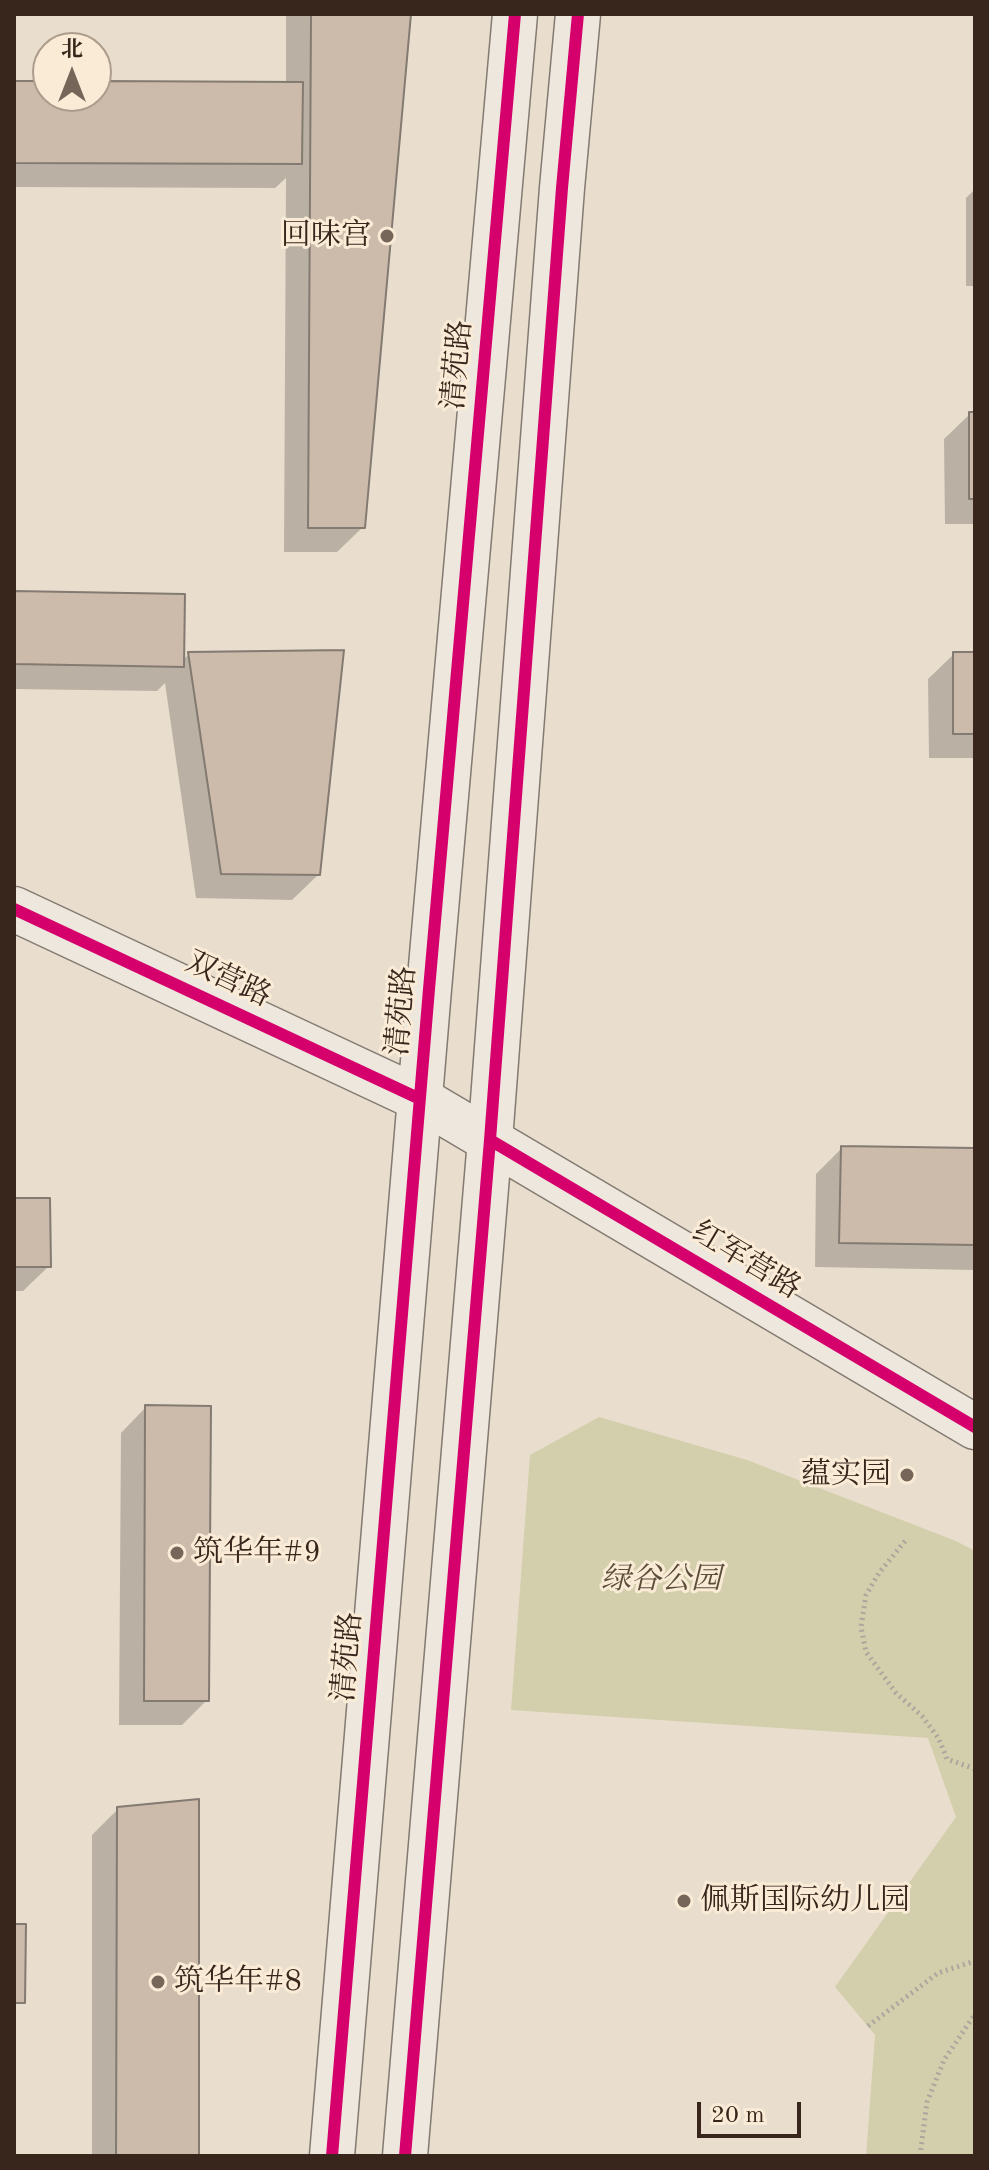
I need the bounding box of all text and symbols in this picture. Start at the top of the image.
north arrow [32,32,112,112]
text: 北 [61,39,83,61]
place label: 回味宫 [281,218,371,254]
marker: 回味宫 [378,227,396,245]
street label: 清苑路 [436,319,480,411]
street label: 双营路 [180,945,276,1015]
street label: 清苑路 [380,965,424,1057]
street label: 红军营路 [685,1215,807,1307]
place label: 蕴实园 [801,1457,891,1493]
marker: 蕴实园 [898,1466,916,1484]
place label: 筑华年#9 [193,1535,321,1571]
marker: 筑华年#9 [168,1544,186,1562]
park label: 绿谷公园 [601,1562,721,1598]
street label: 清苑路 [326,1611,370,1703]
place label: 佩斯国际幼儿园 [700,1883,910,1919]
marker: 佩斯国际幼儿园 [675,1892,693,1910]
place label: 筑华年#8 [174,1964,302,2000]
marker: 筑华年#8 [149,1973,167,1991]
scale bar [701,2086,805,2136]
text: 20 m [711,2104,765,2128]

